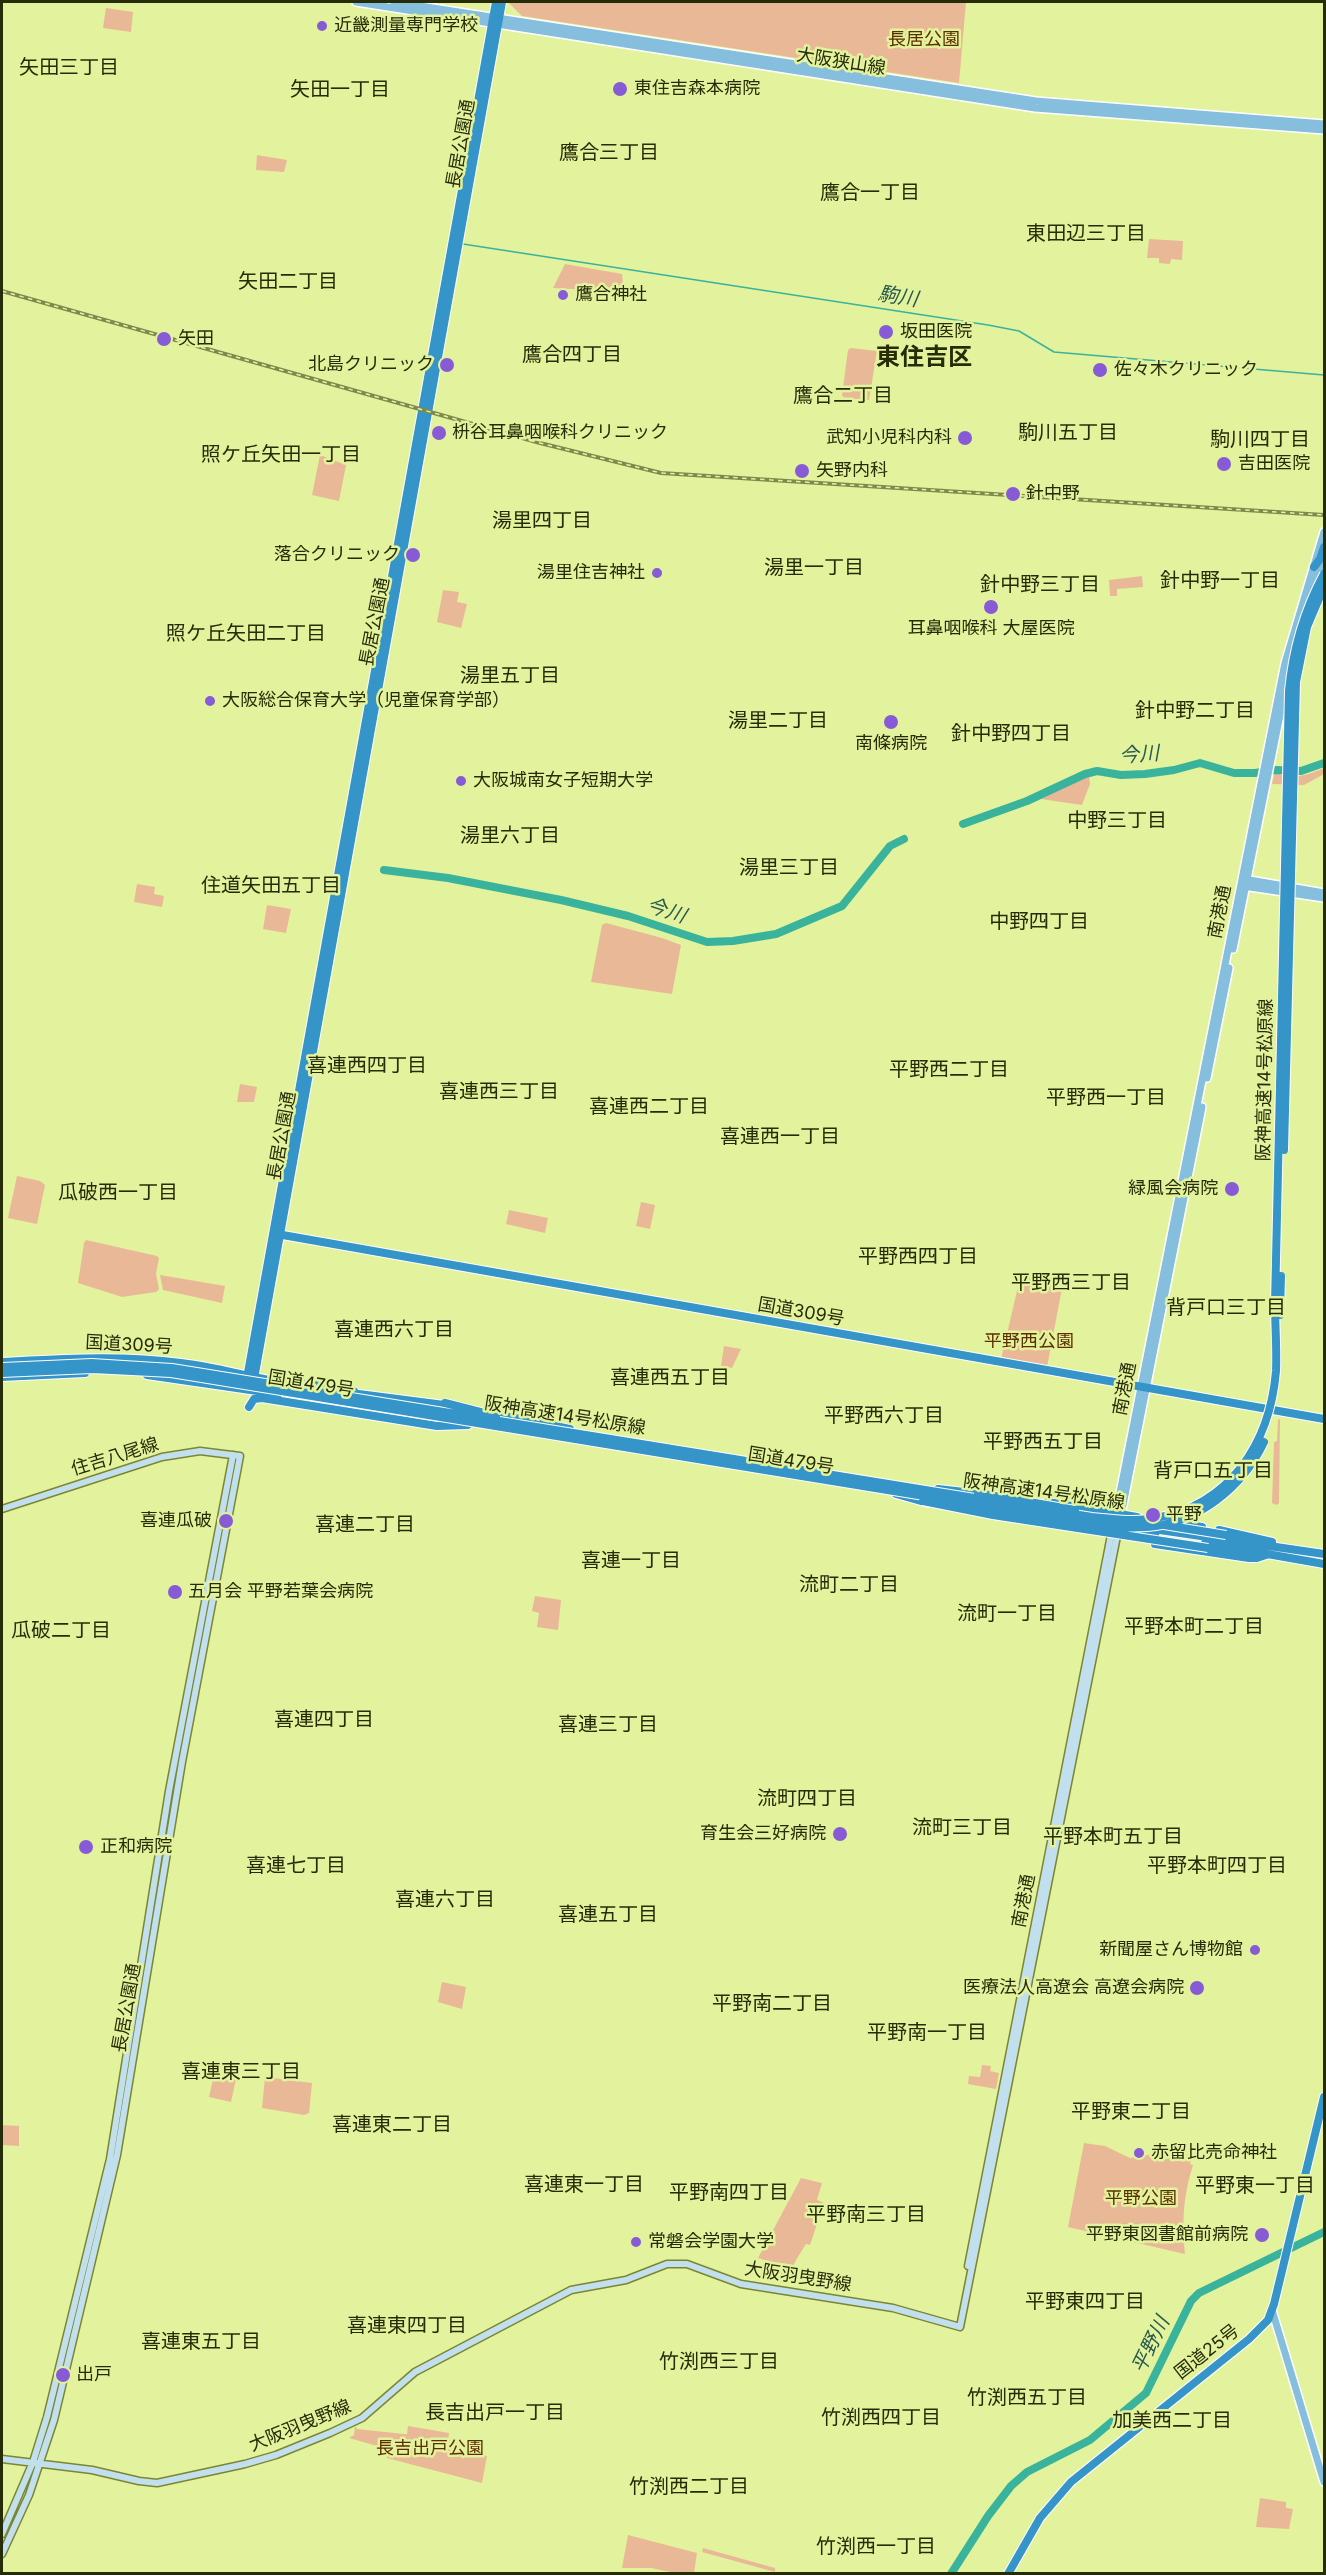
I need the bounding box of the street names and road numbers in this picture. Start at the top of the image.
street label: 大阪狭山線 [795,44,887,80]
street label: 長居公園通 [443,98,479,190]
street label: 長居公園通 [356,576,394,668]
street label: 南港通 [1204,883,1236,941]
street label: 阪神高速14号松原線 [1253,998,1277,1162]
street label: 長居公園通 [264,1090,300,1182]
street label: 国道309号 [756,1294,846,1330]
street label: 国道309号 [85,1332,173,1358]
street label: 南港通 [1109,1360,1141,1418]
street label: 国道479号 [266,1367,356,1401]
street label: 阪神高速14号松原線 [483,1393,647,1439]
street label: 住吉八尾線 [69,1434,161,1480]
street label: 国道479号 [746,1444,836,1478]
street label: 阪神高速14号松原線 [962,1470,1126,1514]
street label: 南港通 [1008,1872,1040,1930]
street label: 長居公園通 [109,1962,145,2054]
street label: 大阪羽曳野線 [743,2258,853,2296]
street label: 国道25号 [1170,2320,1244,2384]
street label: 大阪羽曳野線 [246,2396,354,2456]

